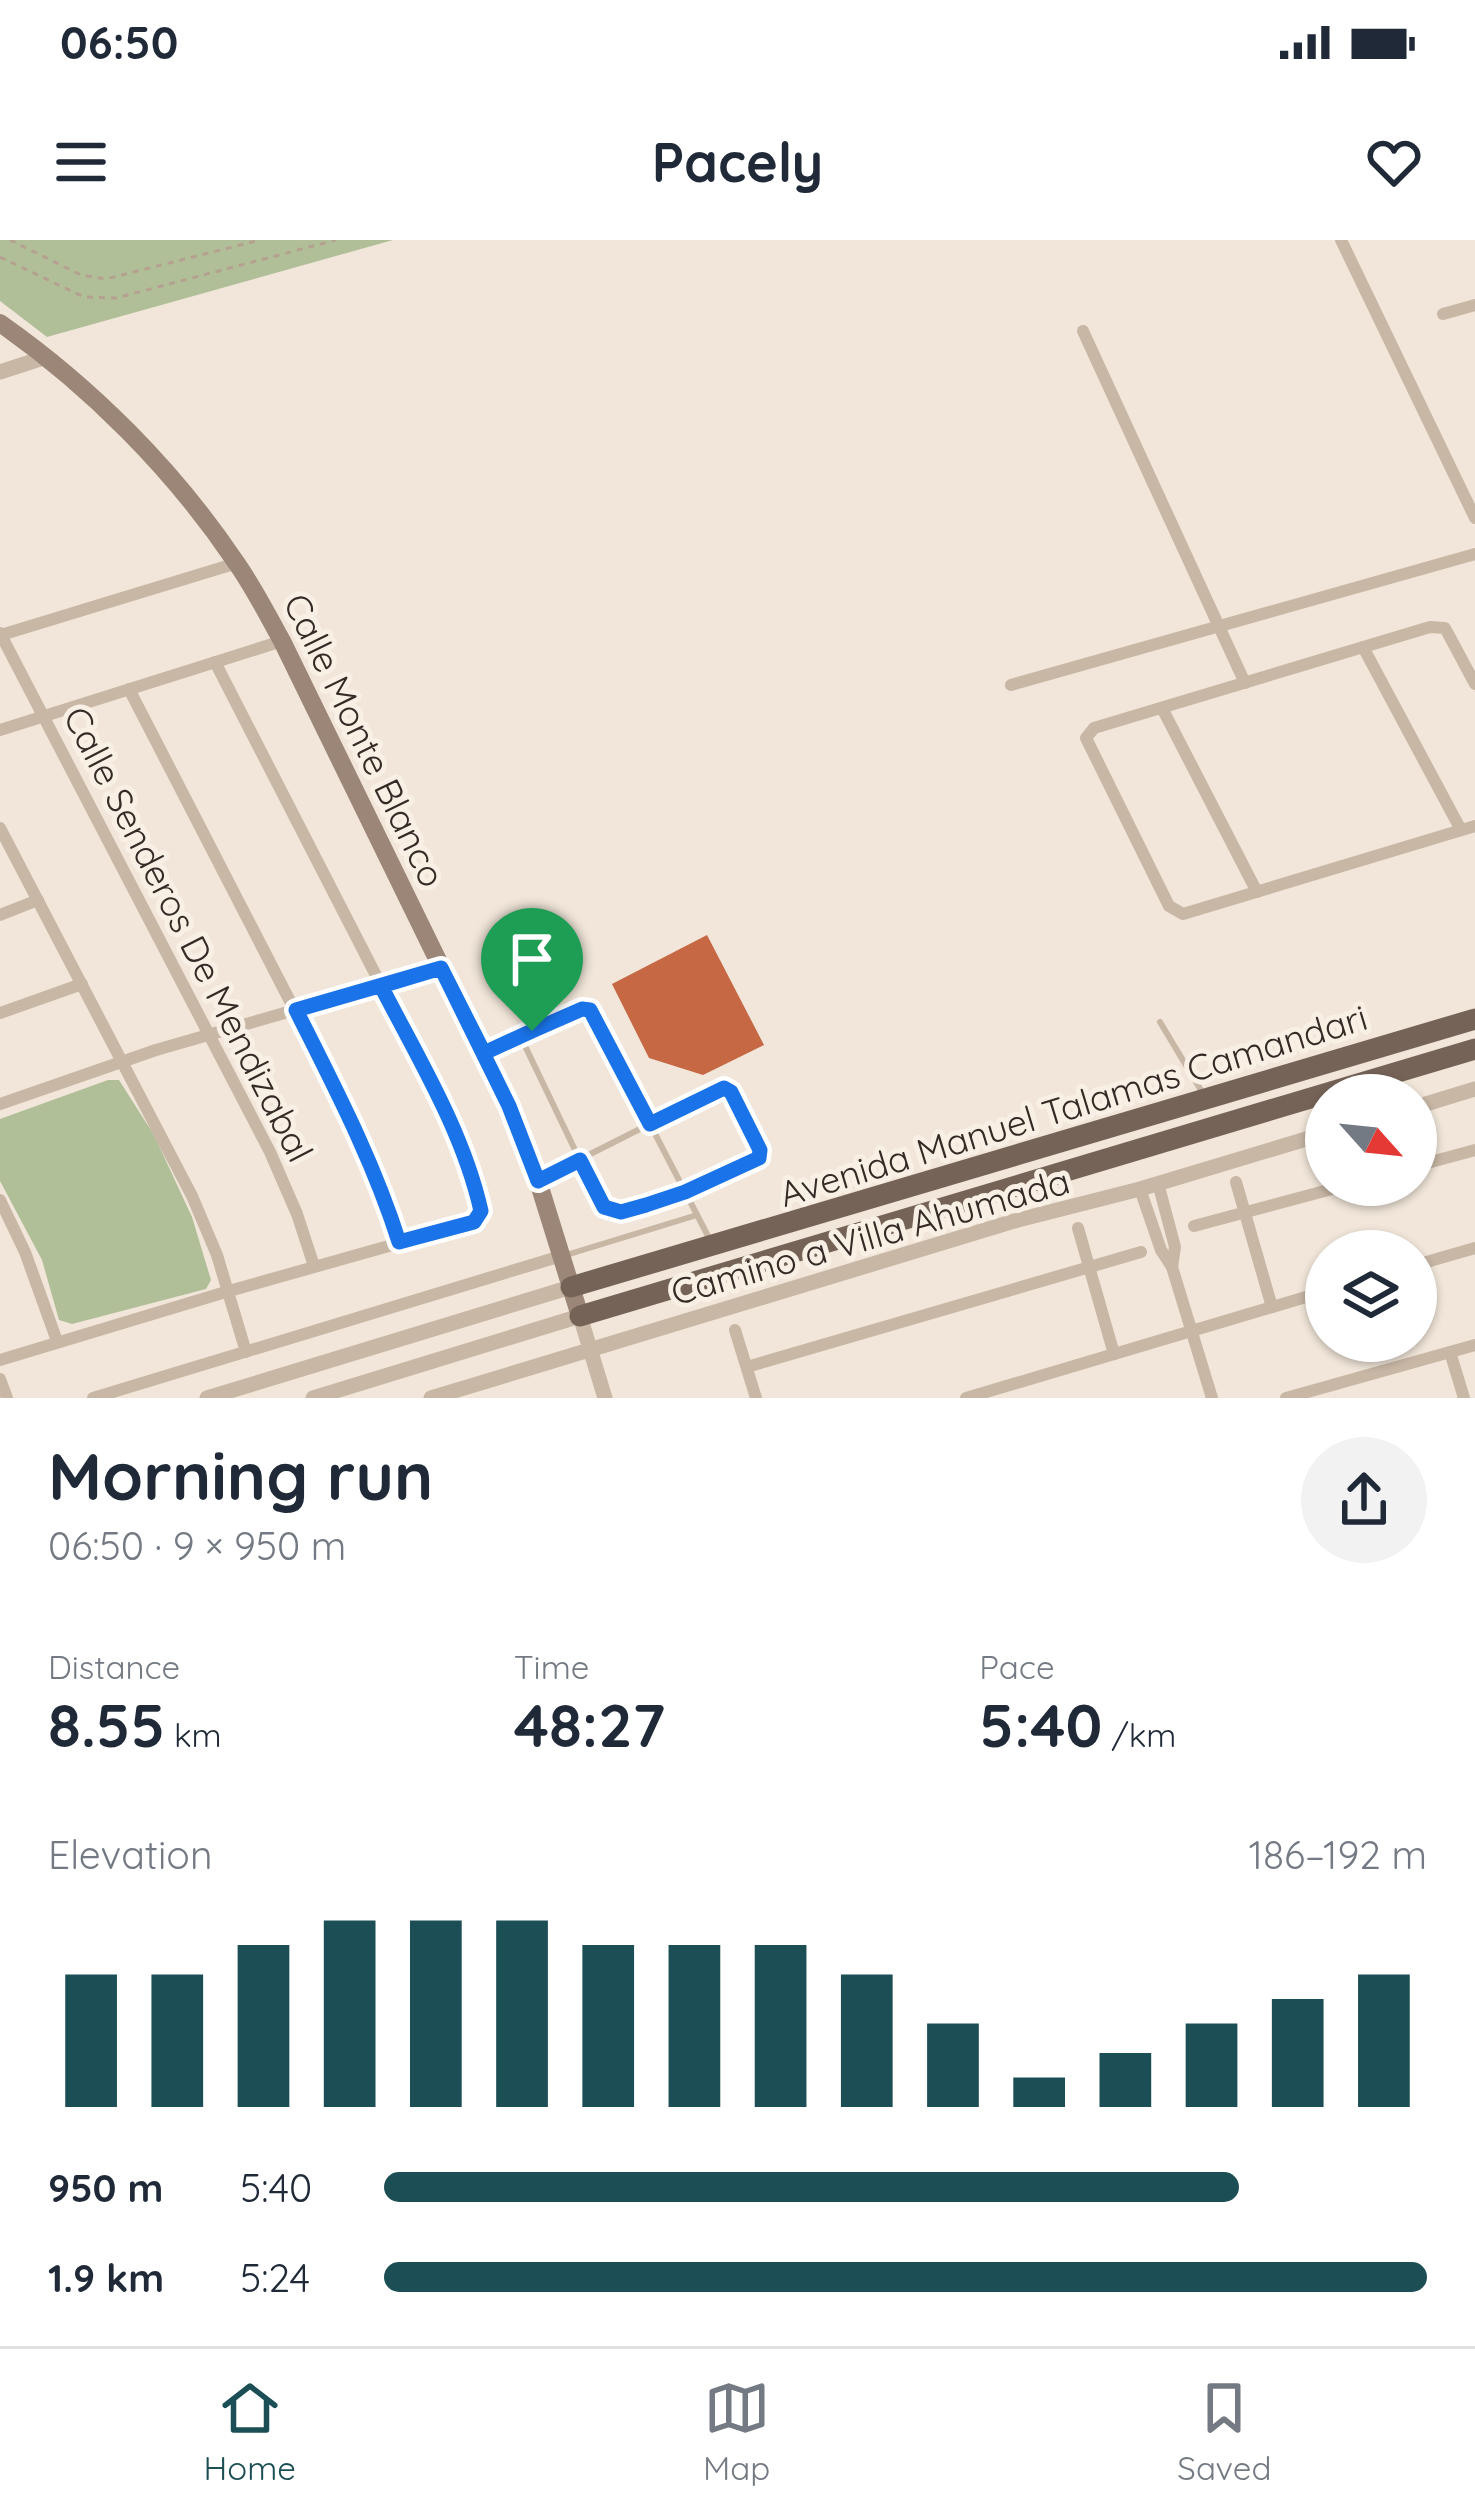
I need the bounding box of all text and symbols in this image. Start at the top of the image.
text: 06:50 [60,14,178,70]
text: Pacely [652,128,823,196]
icon: menu [48,129,114,195]
icon: heart [1361,129,1427,195]
street label: Calle Monte Blanco [274,586,456,894]
street label: Calle Senderos De Mendizabal [54,699,324,1169]
pin [481,908,583,1031]
icon: arrive [499,926,565,992]
street label: Avenida Manuel Talamas Camandari [774,994,1372,1216]
north arrow [1305,1074,1437,1206]
map controls [1305,1074,1437,1362]
street label: Camino a Villa Ahumada [666,1158,1074,1314]
button: layers [1305,1230,1437,1362]
text: Morning run [48,1434,433,1517]
button: share [1301,1437,1427,1563]
text: 06:50 · 9 × 950 m [48,1521,346,1570]
text: Distance [48,1646,180,1687]
text: Time [514,1646,589,1687]
text: Pace [979,1646,1055,1687]
text: 8.55 [48,1687,165,1762]
text: 48:27 [514,1687,665,1762]
text: 5:40 [979,1687,1102,1762]
text: km [165,1714,222,1755]
text: /km [1102,1714,1176,1755]
text: Elevation [48,1830,212,1879]
text: 186–192 m [1248,1830,1427,1879]
text: 950 m [48,2163,163,2212]
text: 5:40 [240,2163,312,2212]
text: 1.9 km [48,2253,164,2302]
text: 5:24 [240,2253,310,2302]
tab: Home [204,2375,296,2488]
tab: Map [703,2375,770,2488]
tab: Saved [1177,2375,1271,2488]

